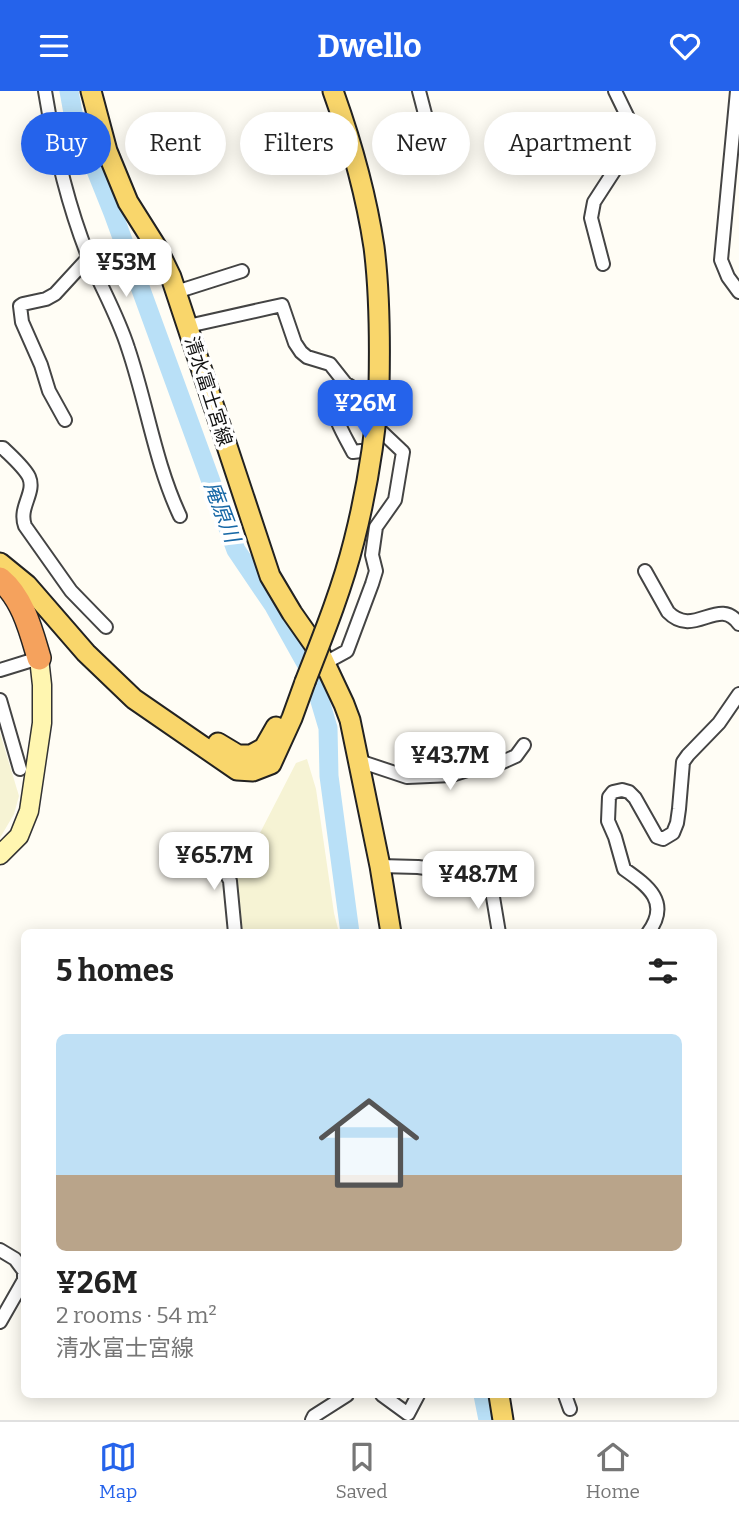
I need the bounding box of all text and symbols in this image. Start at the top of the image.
icon: menu [35,27,73,65]
text: Dwello [317,27,422,65]
icon: heart [666,27,704,65]
chip: Buy [21,112,111,175]
chip: Rent [125,112,226,175]
chip: Filters [240,112,358,175]
chip: New [372,112,470,175]
chip: Apartment [484,112,656,175]
pin: ¥53M [85,239,167,299]
text: ¥53M [96,248,156,276]
street label: 清水富士宮線 [180,333,237,449]
pin: ¥26M [324,381,406,440]
text: ¥26M [334,389,396,417]
water label: 庵原川 [199,478,246,548]
pin: ¥43.7M [393,733,507,792]
text: ¥43.7M [411,741,489,769]
pin: ¥65.7M [157,833,271,892]
text: ¥65.7M [175,841,253,869]
pin: ¥48.7M [421,851,535,911]
text: ¥48.7M [438,860,518,888]
icon: filters [644,952,682,990]
text: 5 homes [56,953,174,989]
icon: home [306,1080,432,1206]
text: ¥26M [56,1265,138,1301]
text: 2 rooms · 54 m² [56,1301,217,1329]
text: 清水富士宮線 [56,1334,194,1362]
tab: Map [99,1438,137,1503]
tab: Saved [335,1438,388,1503]
tab: Home [586,1438,640,1503]

